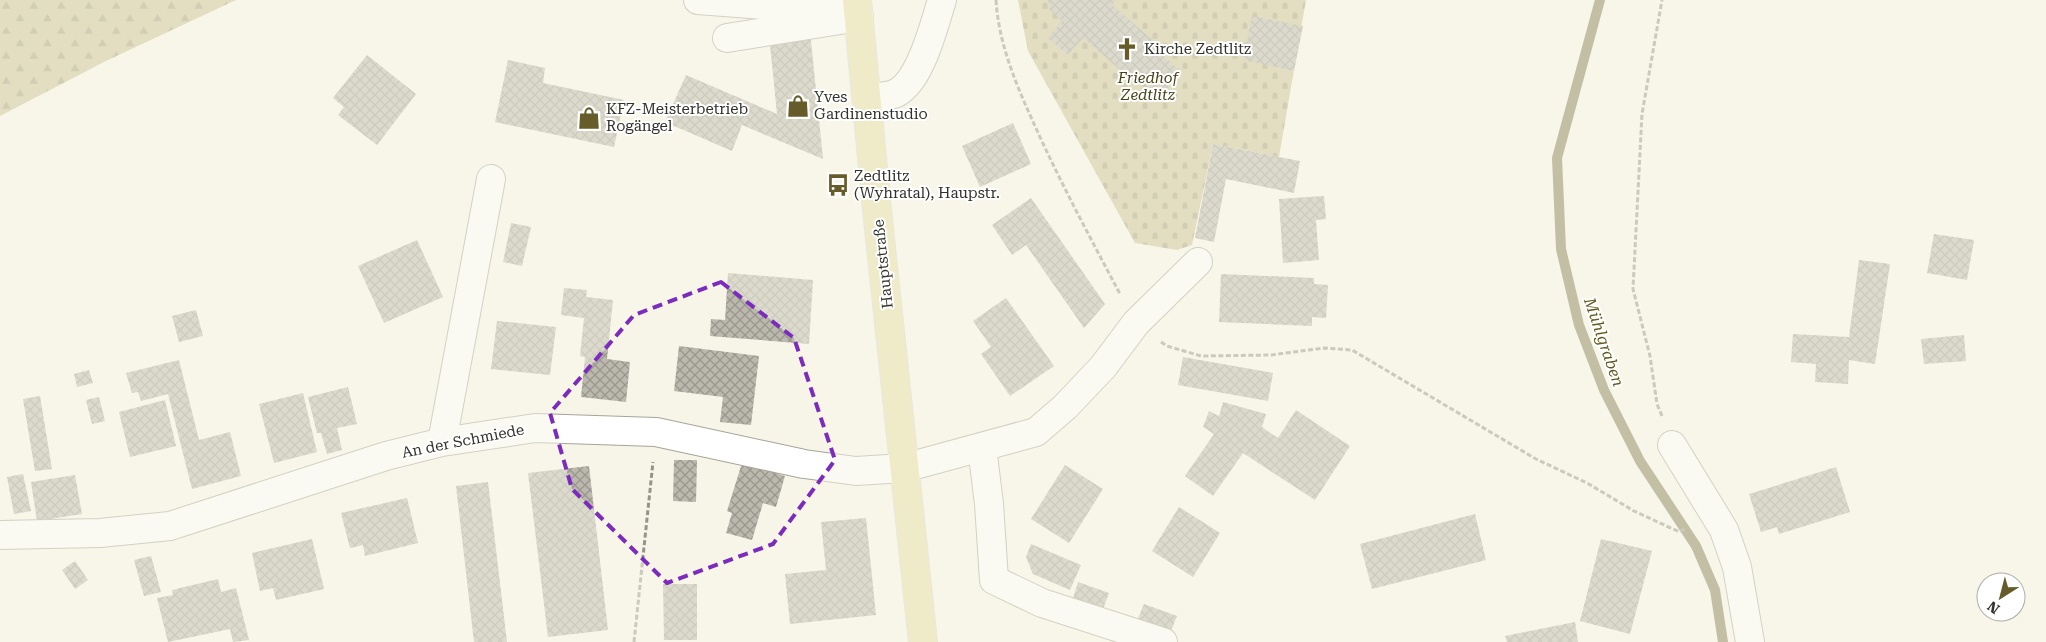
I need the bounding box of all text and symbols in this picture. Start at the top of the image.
church icon: Kirche Zedtlitz [1114,36,1140,62]
place label: Kirche Zedtlitz [1144,40,1251,58]
park label: Friedhof Zedtlitz [1117,69,1179,104]
place label: Yves Gardinenstudio [814,88,928,123]
shop icon: Yves Gardinenstudio [785,93,811,119]
place label: KFZ-Meisterbetrieb Rogängel [606,100,748,135]
shop icon: KFZ-Meisterbetrieb Rogängel [576,105,602,131]
place label: Zedtlitz (Wyhratal), Haupstr. [854,167,1000,202]
bus stop icon: Zedtlitz (Wyhratal), Haupstr. [825,172,851,198]
street label: Hauptstraße [869,218,897,310]
water label: Mühlgraben [1580,294,1628,389]
street label: An der Schmiede [400,420,526,462]
north arrow [1976,572,2026,622]
text: N [1984,598,2002,617]

